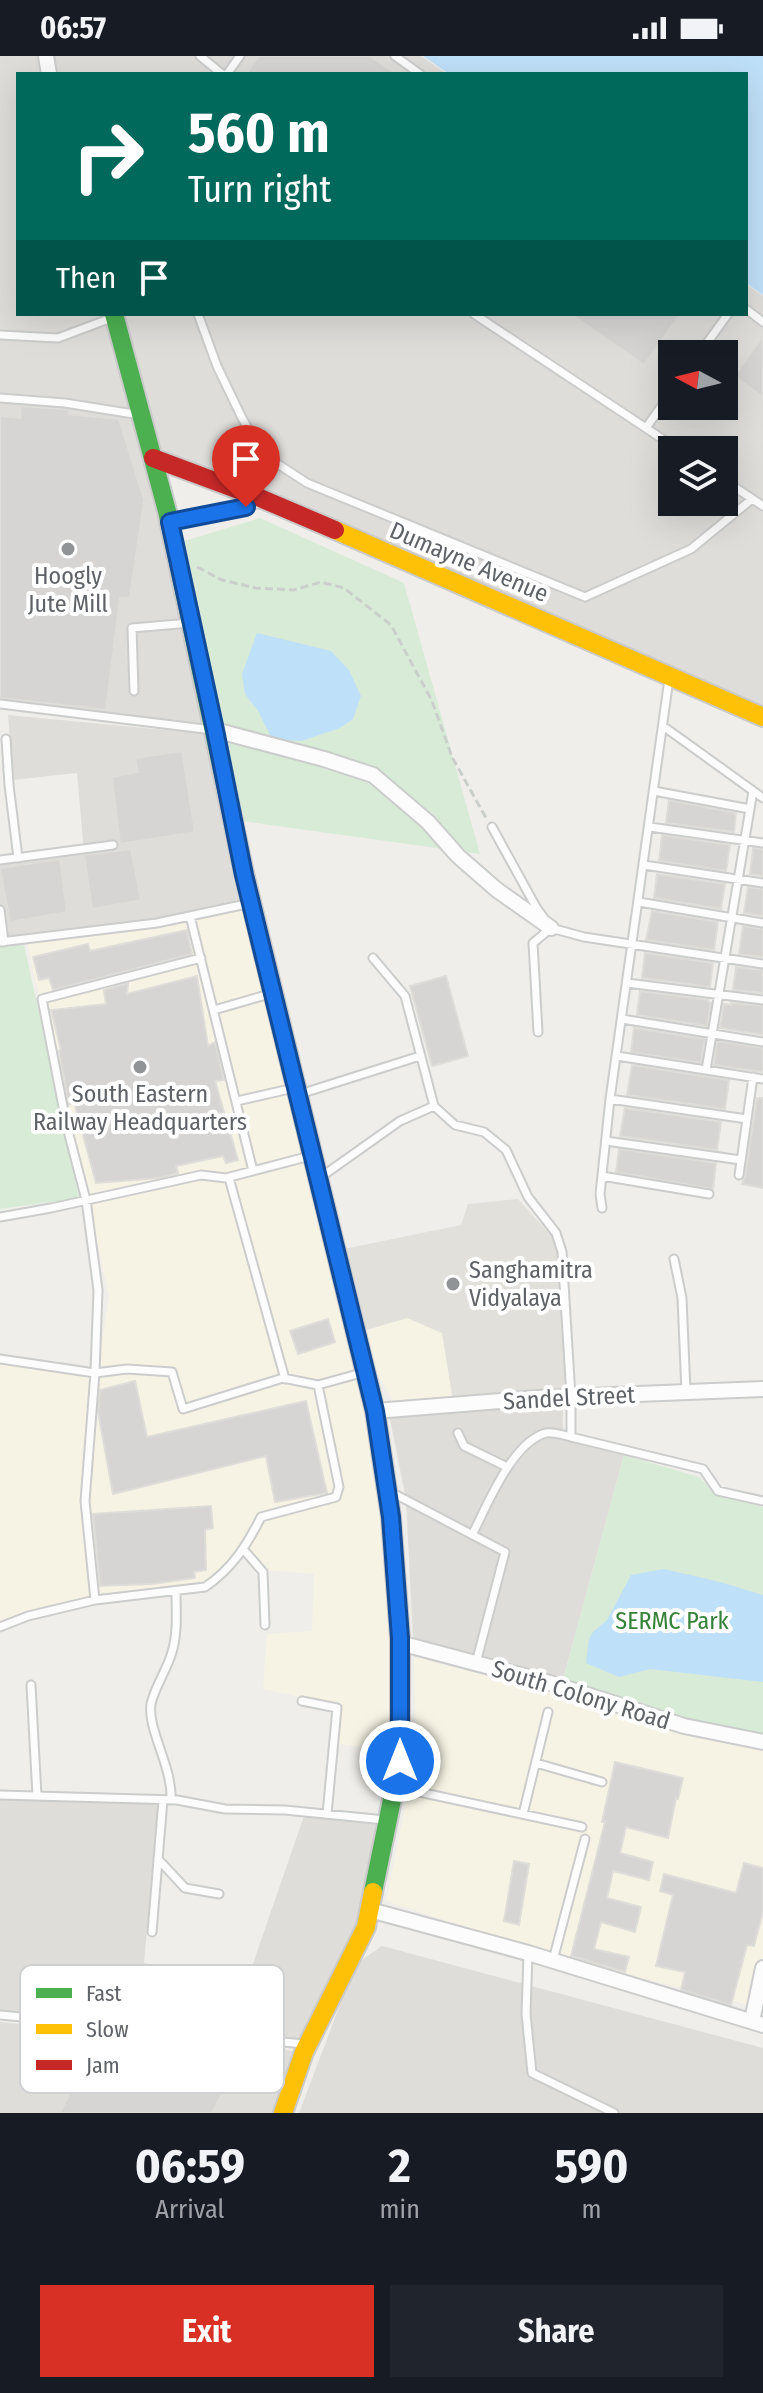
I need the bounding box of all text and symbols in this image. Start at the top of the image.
text: 06:57 [40,10,106,46]
text: 560 m [188,100,330,167]
icon: right [56,104,160,208]
text: Turn right [188,168,331,212]
icon: arrive [132,256,176,300]
text: Then [56,260,116,296]
north arrow [658,340,738,420]
map controls [658,340,738,516]
pin [212,425,280,507]
button: layers [658,436,738,516]
icon: arrive [224,437,268,481]
street label: Dumayne Avenue [386,516,552,608]
marker: Hoogly Jute Mill [59,540,77,558]
place label: Hoogly Jute Mill [28,562,108,618]
marker: South Eastern Railway Headquarters [131,1058,149,1076]
place label: South Eastern Railway Headquarters [33,1080,247,1136]
place label: Sanghamitra Vidyalaya [469,1256,593,1312]
marker: Sanghamitra Vidyalaya [444,1275,462,1293]
street label: Sandel Street [502,1381,636,1415]
park label: SERMC Park [615,1607,730,1635]
street label: South Colony Road [488,1655,674,1735]
position arrow [358,1719,442,1803]
legend [20,1965,284,2093]
text: Fast [86,1980,122,2007]
text: Slow [86,2016,129,2043]
text: Jam [86,2052,120,2079]
text: 06:59 [135,2137,245,2195]
text: 2 [389,2137,411,2195]
text: 590 [554,2137,628,2195]
text: Arrival [155,2194,224,2225]
text: min [380,2194,420,2225]
text: m [581,2194,601,2225]
button: Exit [40,2285,374,2377]
button: Share [390,2285,723,2377]

